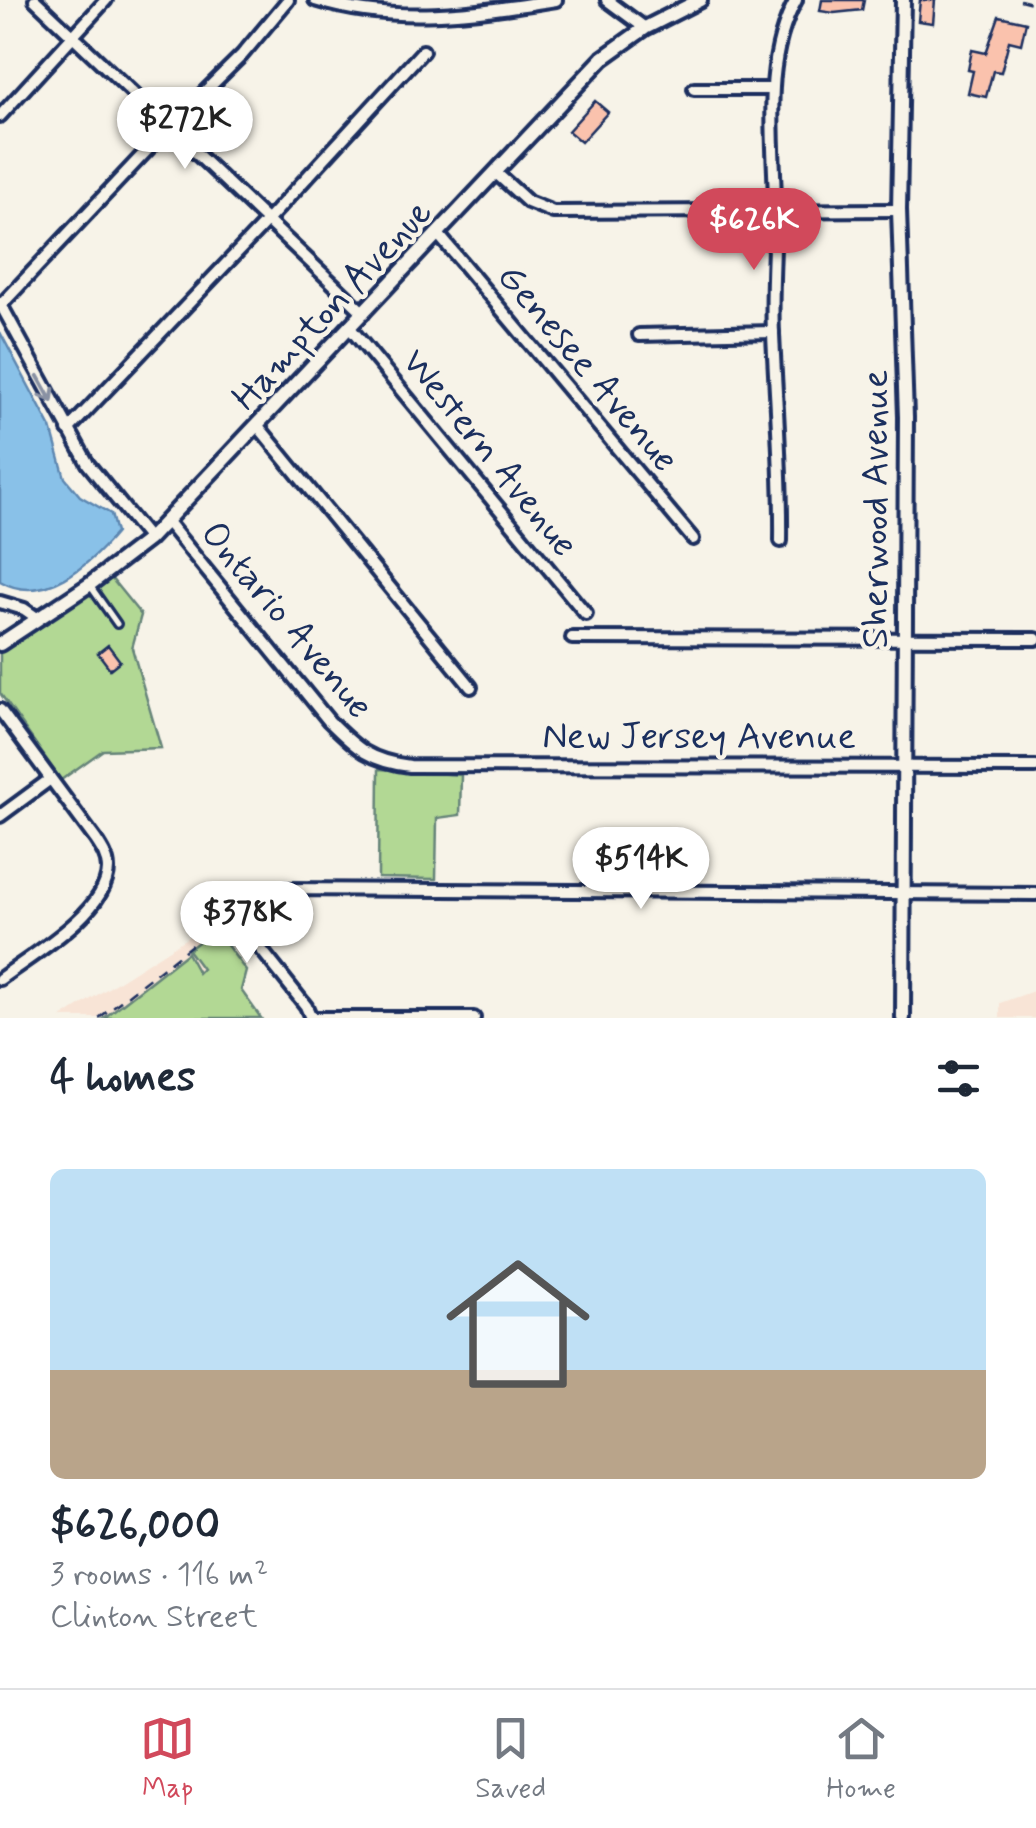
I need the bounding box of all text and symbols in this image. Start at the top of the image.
pin: $272K [115,87,255,172]
text: $272K [139,98,231,140]
pin: $626K [684,188,824,273]
street label: Hampton Avenue [222,189,444,422]
text: $626K [709,199,799,241]
street label: Genesee Avenue [485,254,689,483]
street label: Western Avenue [390,339,588,568]
street label: Sherwood Avenue [852,370,901,648]
one-way arrow [36,374,56,403]
street label: Ontario Avenue [189,511,383,730]
street label: New Jersey Avenue [542,713,856,762]
pin: $514K [571,827,711,912]
text: $514K [594,838,688,880]
pin: $378K [177,881,317,966]
text: $378K [202,892,292,934]
text: 4 homes [50,1051,196,1106]
icon: filters [931,1051,986,1106]
icon: home [428,1234,608,1414]
text: $626,000 [50,1499,220,1554]
text: 3 rooms · 116 m² [50,1554,268,1596]
text: Clinton Street [50,1596,258,1638]
tab: Map [140,1711,195,1808]
tab: Saved [475,1711,546,1808]
tab: Home [826,1711,896,1808]

